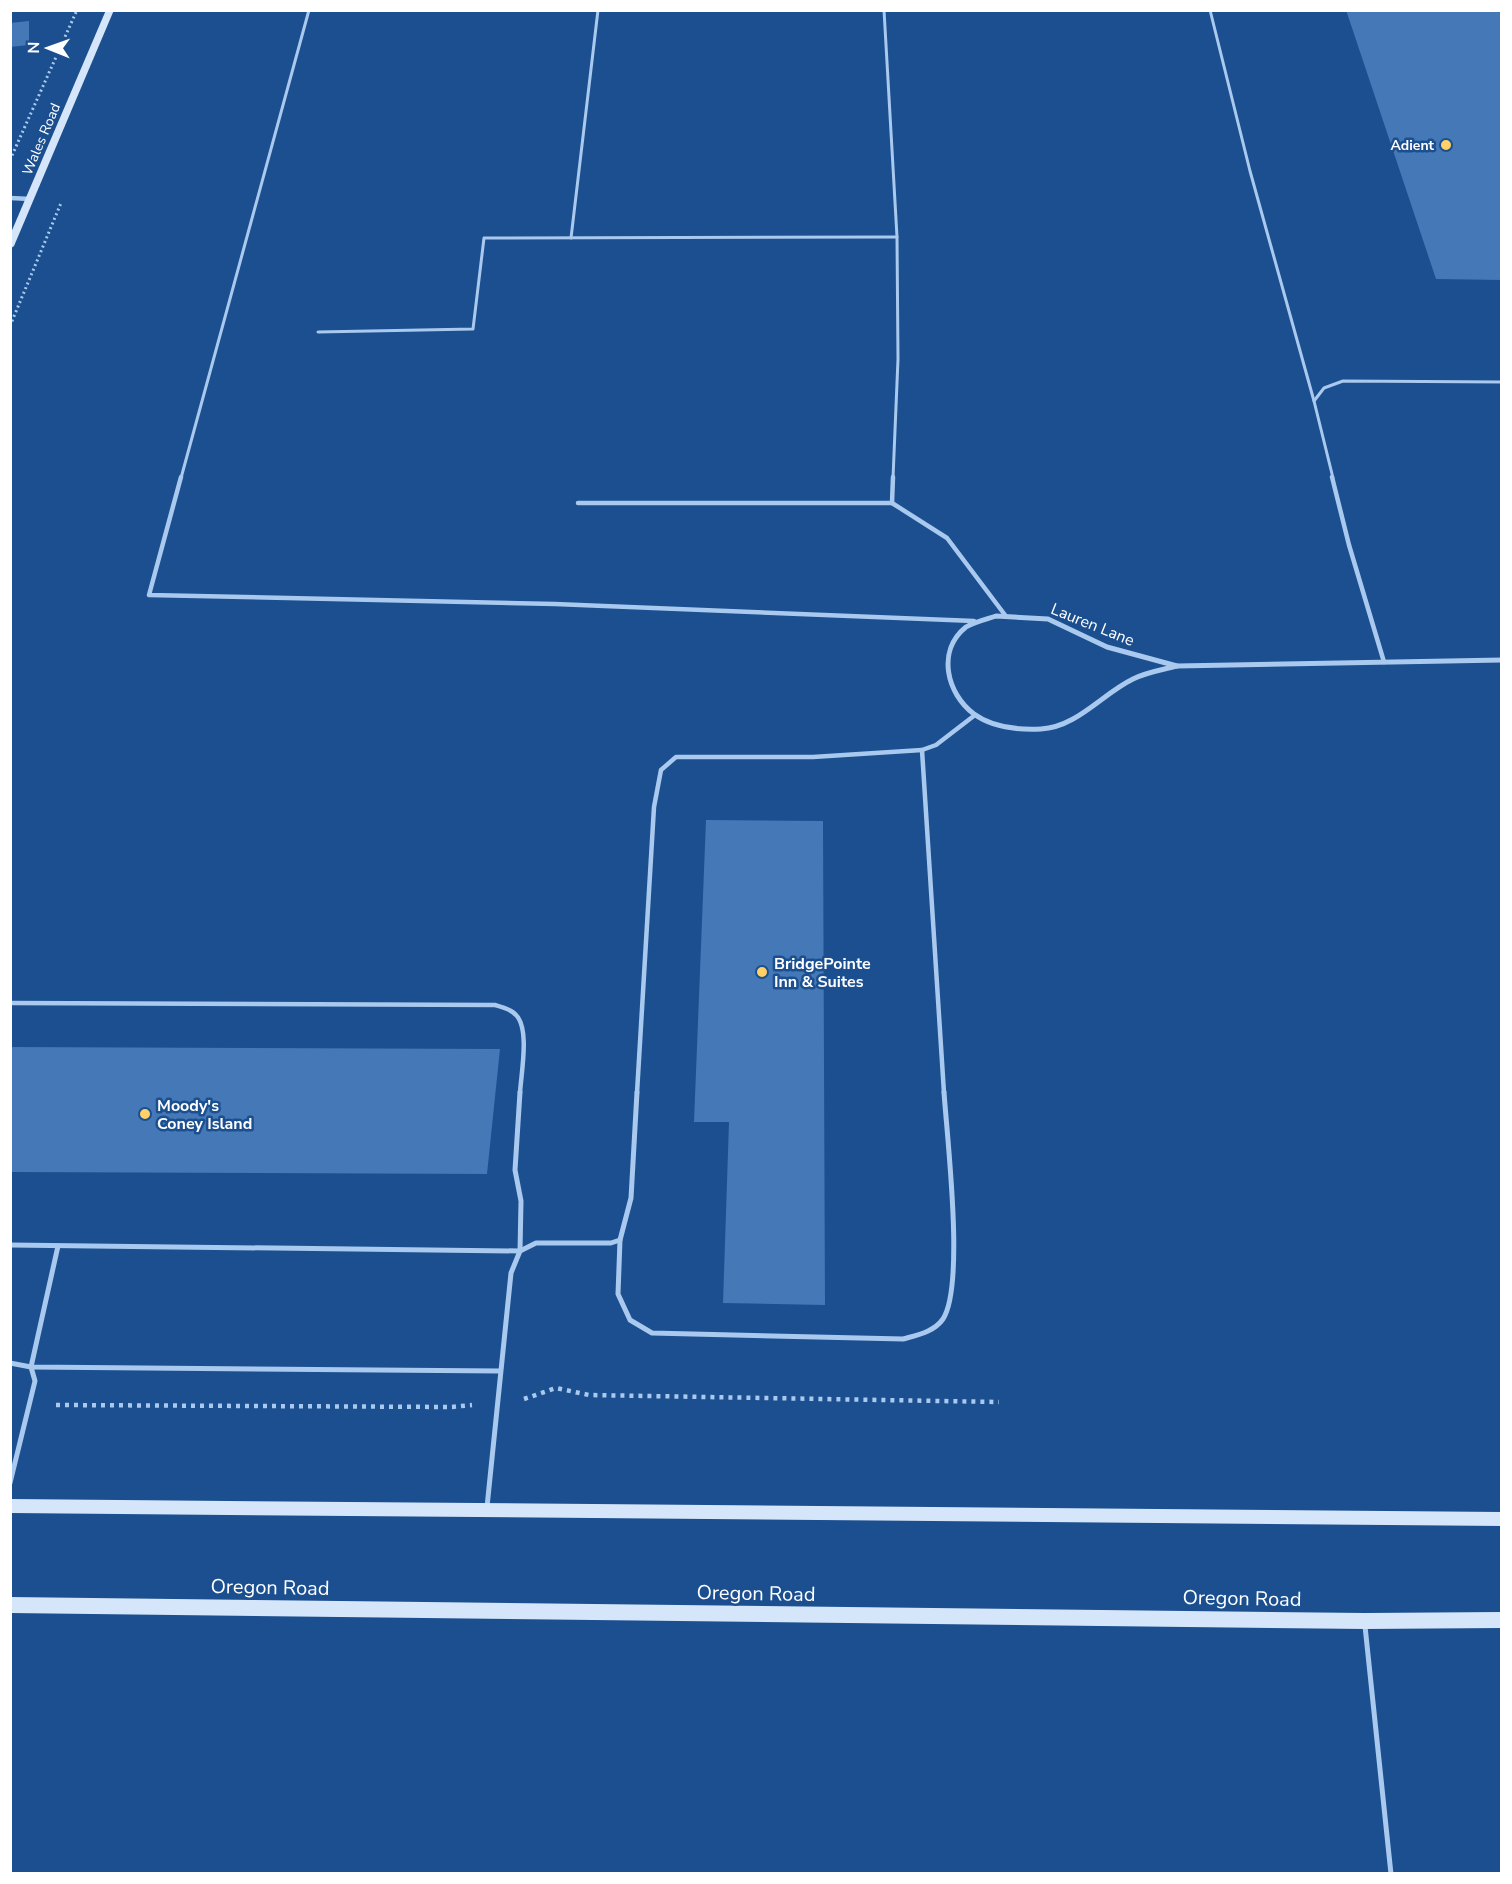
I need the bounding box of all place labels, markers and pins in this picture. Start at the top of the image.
place label: Adient [1391,136,1435,155]
marker: Adient [1439,138,1453,152]
place label: BridgePointe Inn & Suites [774,953,871,993]
marker: BridgePointe Inn & Suites [755,965,769,979]
place label: Moody's Coney Island [157,1095,252,1135]
marker: Moody's Coney Island [138,1107,152,1121]

